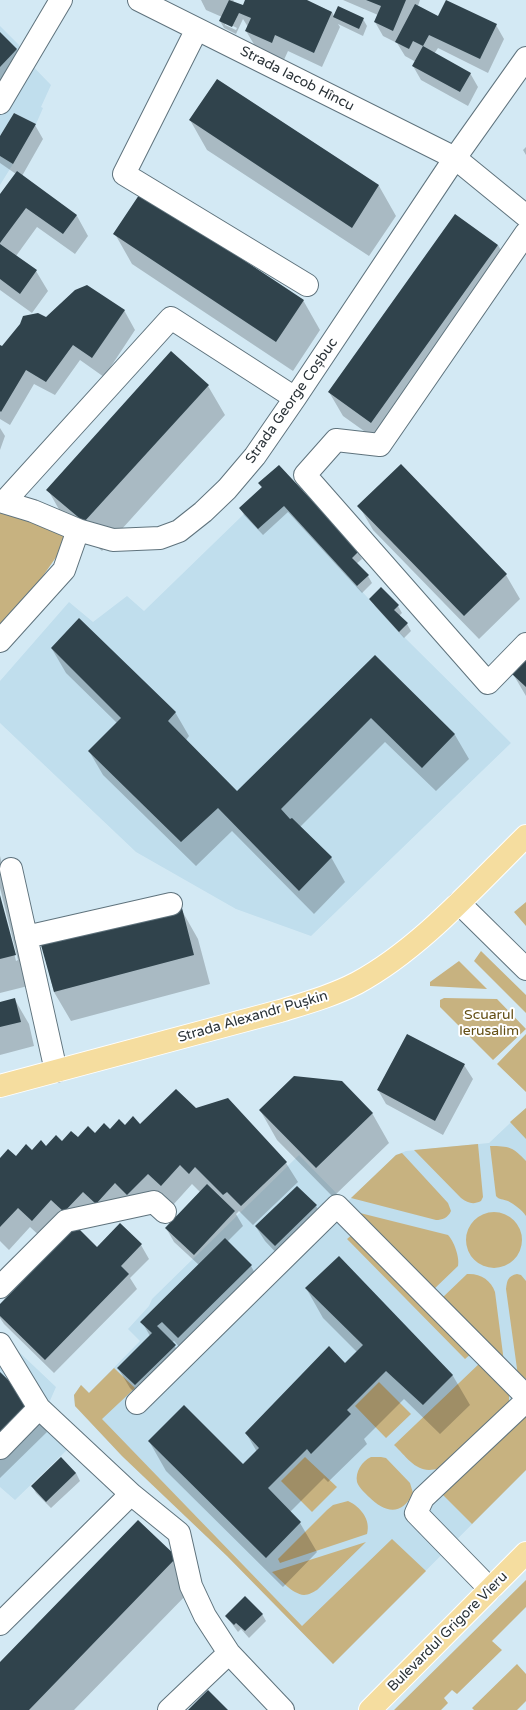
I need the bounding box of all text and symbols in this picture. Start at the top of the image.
street label: Strada Iacob Hîncu [237,43,357,115]
street label: Strada George Coșbuc [242,335,342,467]
street label: Strada Alexandr Pușkin [176,988,330,1046]
park label: Scuarul Ierusalim [459,1007,519,1040]
street label: Bulevardul Grigore Vieru [385,1569,511,1695]

